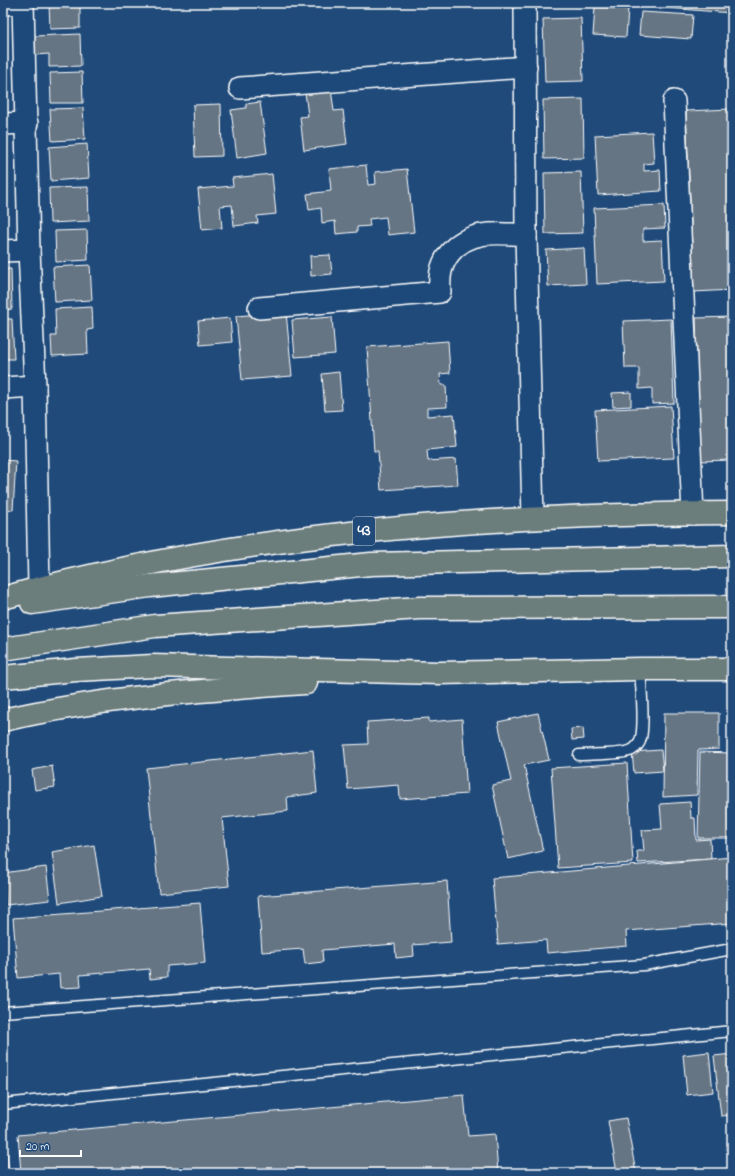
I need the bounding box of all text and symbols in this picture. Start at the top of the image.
road number: 43 [353,517,375,545]
scale bar [20,1132,81,1158]
text: 20 m [26,1138,49,1156]

